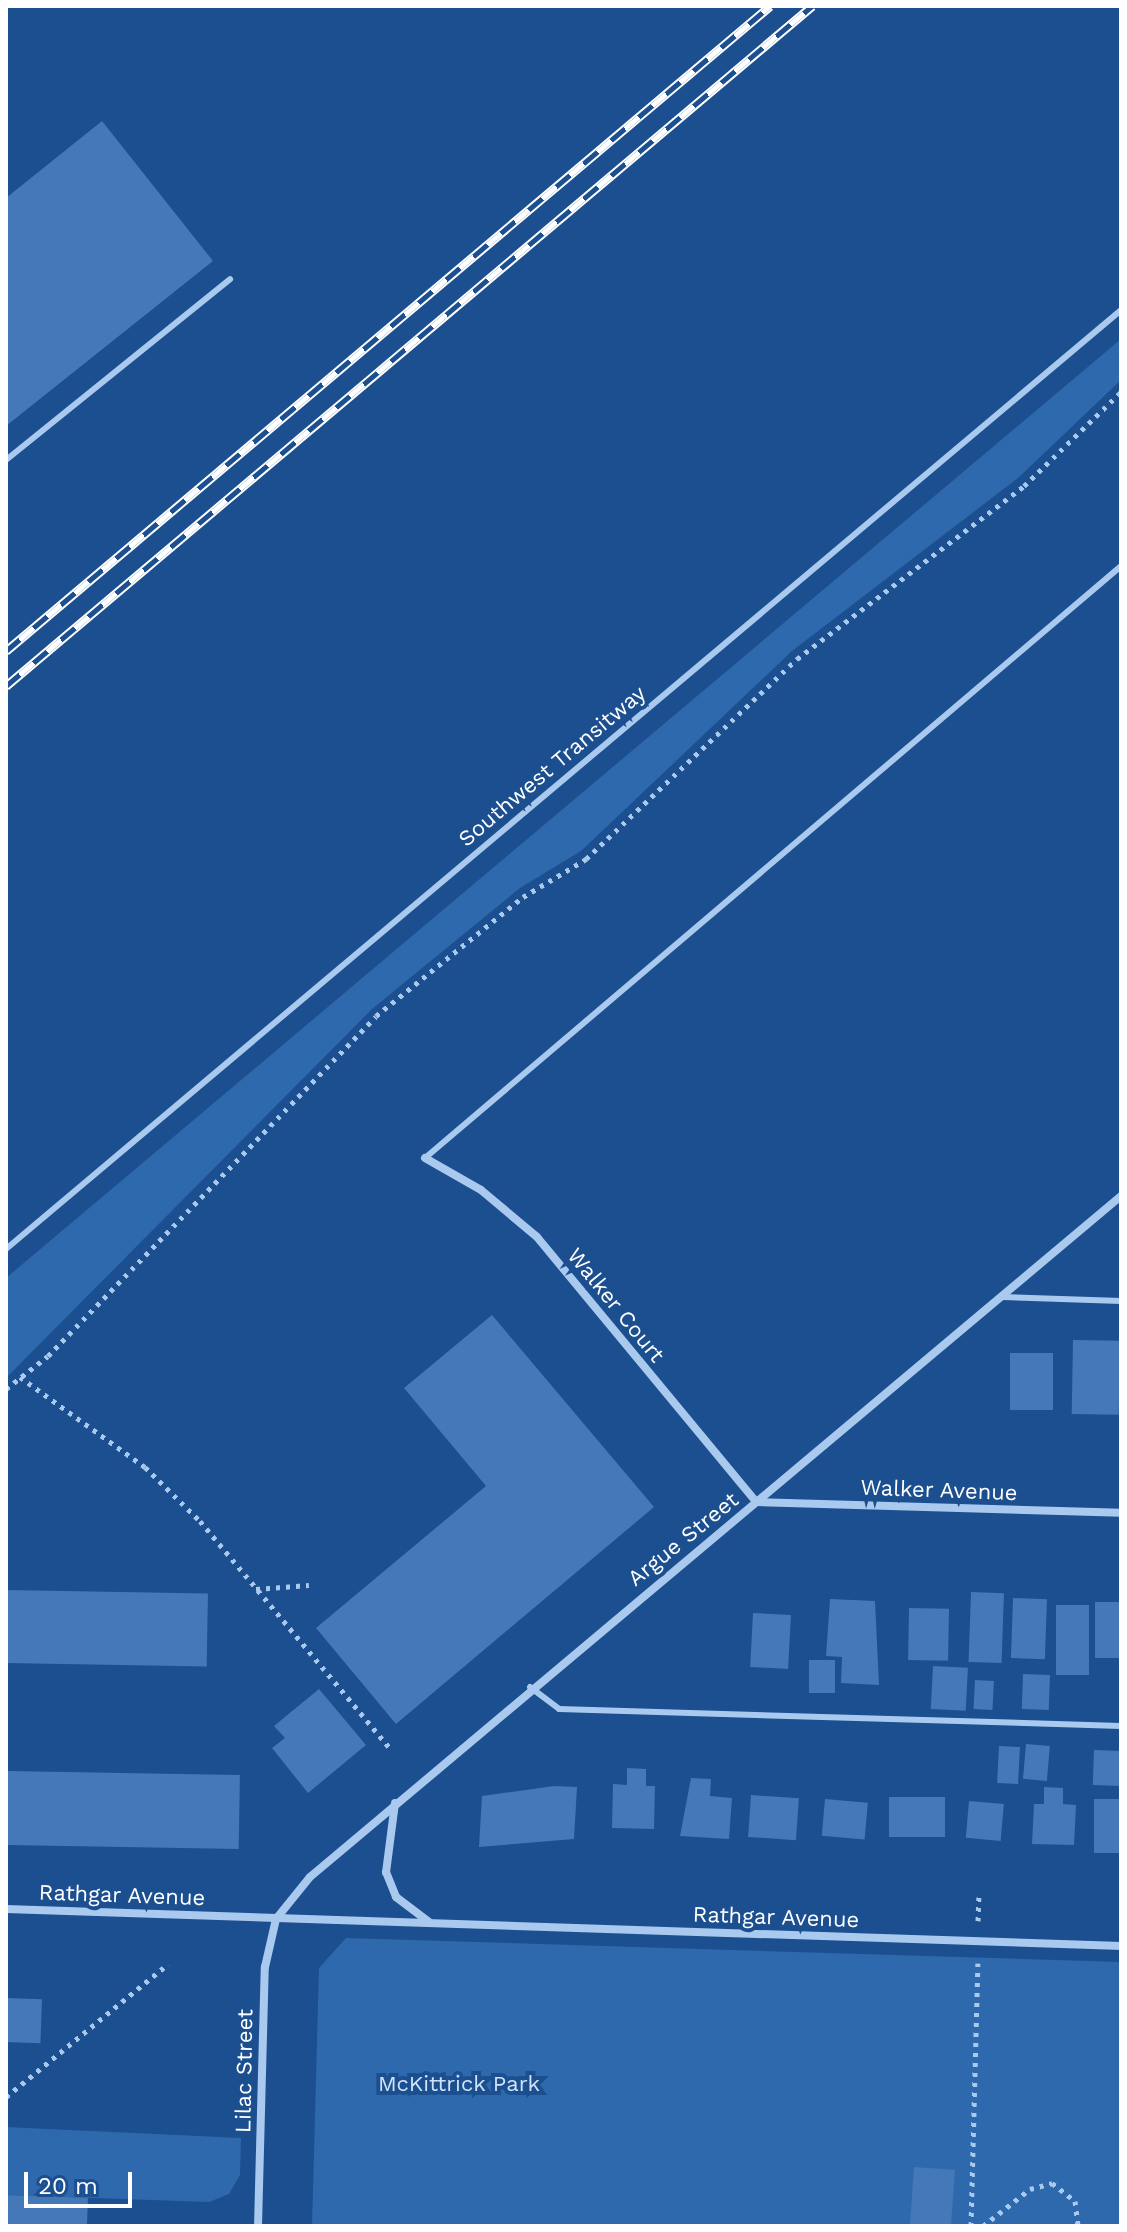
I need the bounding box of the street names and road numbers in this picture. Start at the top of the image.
street label: Southwest Transitway [453,680,651,852]
street label: Walker Court [562,1242,670,1368]
street label: Walker Avenue [859,1474,1019,1506]
street label: Argue Street [622,1486,744,1592]
street label: Rathgar Avenue [38,1879,206,1911]
street label: Rathgar Avenue [692,1901,860,1933]
street label: Lilac Street [230,2009,258,2133]

